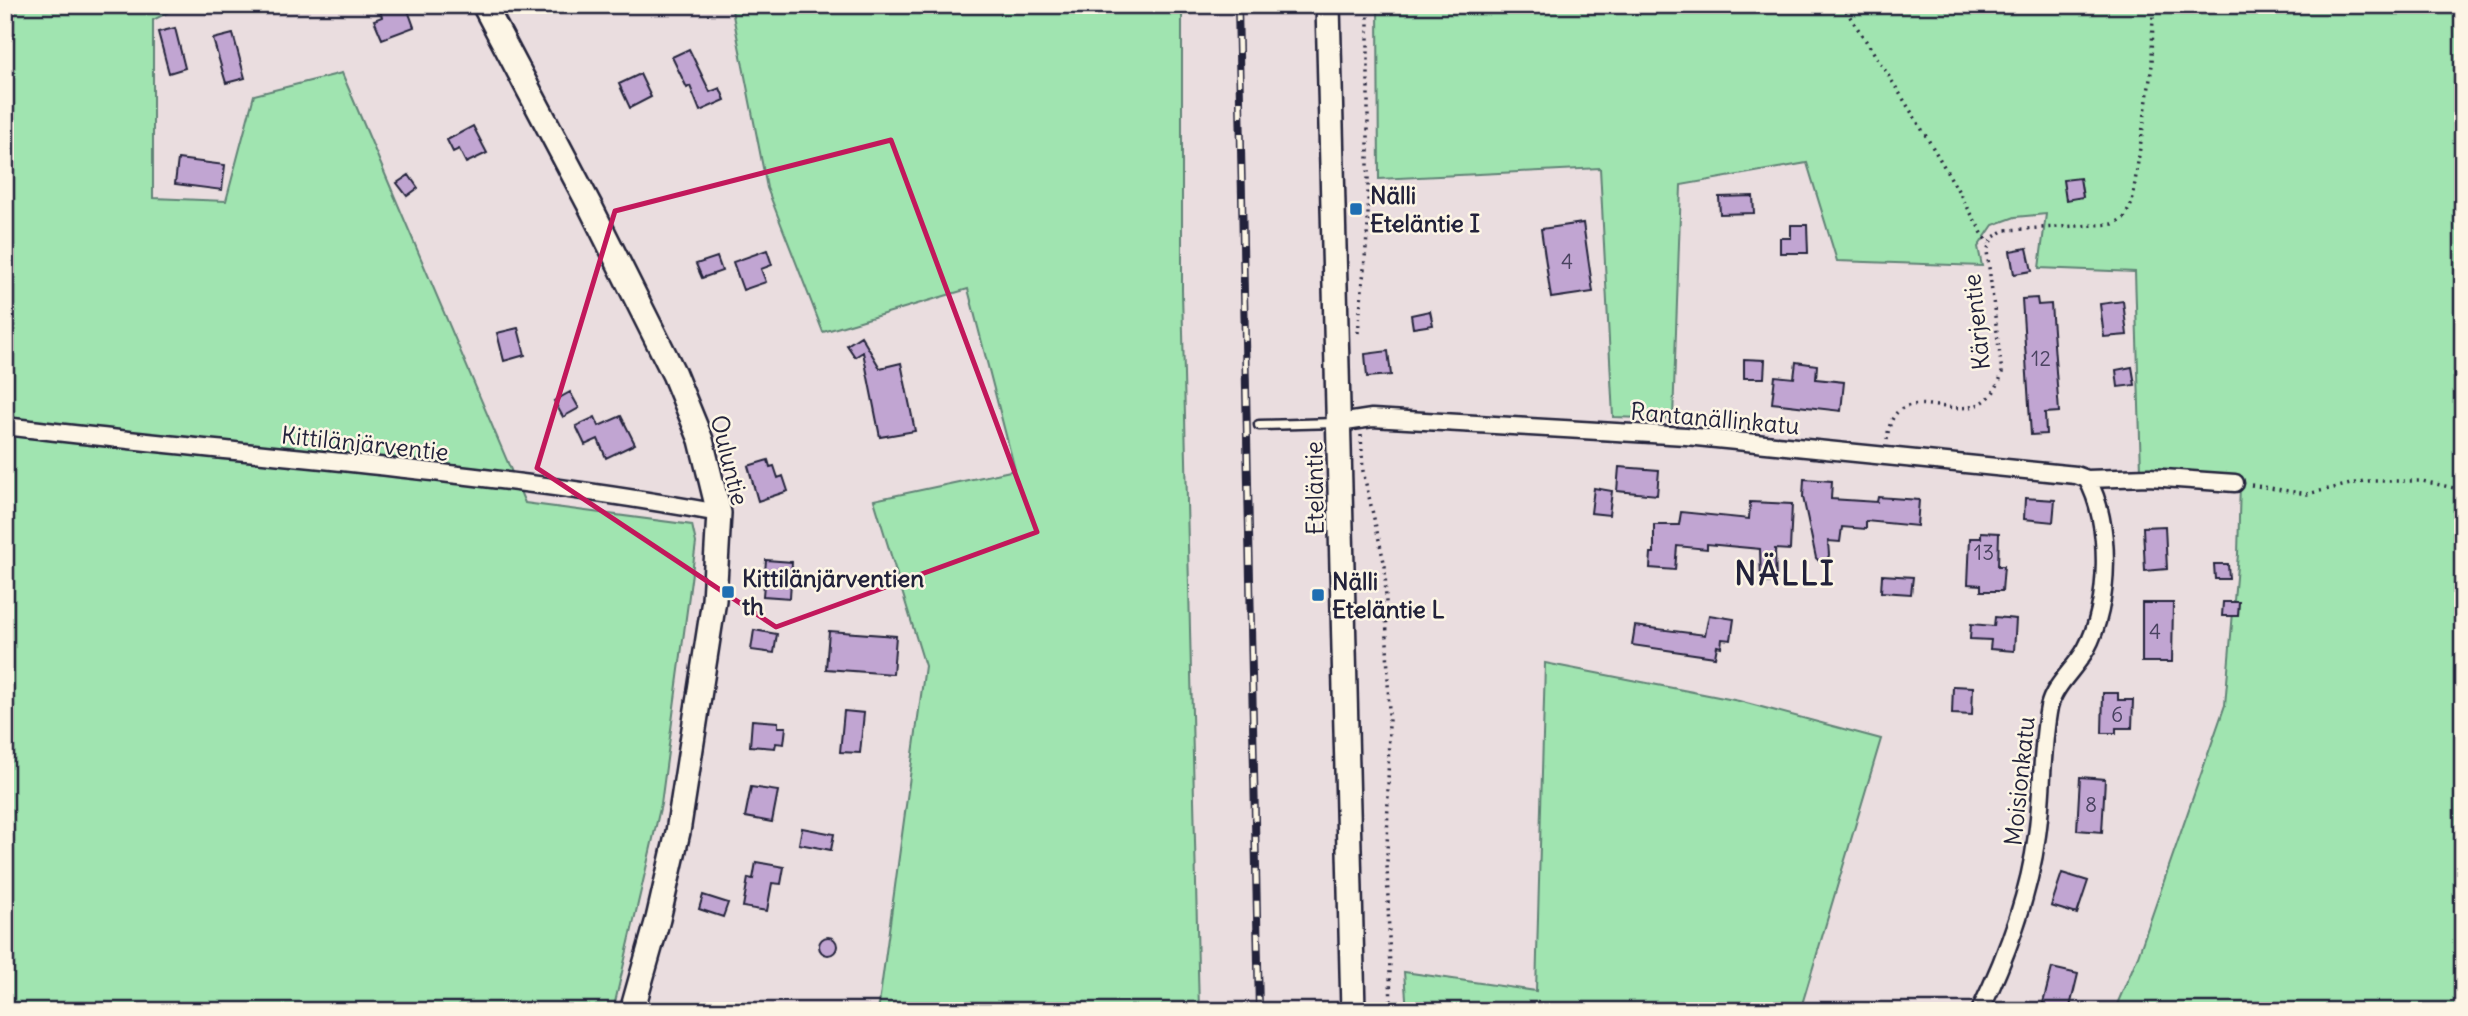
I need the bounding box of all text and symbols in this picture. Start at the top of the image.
place label: Nälli Eteläntie I [1370,180,1480,238]
marker: Nälli Eteläntie I [1348,201,1364,217]
house number: 4 [1561,248,1573,275]
street label: Kärjentie [1956,272,1996,372]
house number: 12 [2031,345,2051,372]
street label: Rantanällinkatu [1629,396,1801,440]
street label: Ouluntie [704,412,756,508]
street label: Kittilänjärventie [280,419,450,467]
street label: Eteläntie [1298,441,1330,535]
house number: 13 [1974,539,1994,566]
district label: NÄLLI [1734,552,1836,594]
place label: Kittilänjärventien th [742,563,924,621]
place label: Nälli Eteläntie L [1332,566,1445,624]
marker: Kittilänjärventien th [720,584,736,600]
marker: Nälli Eteläntie L [1310,587,1326,603]
house number: 4 [2149,618,2161,645]
house number: 6 [2111,701,2123,728]
street label: Moisionkatu [1997,715,2041,847]
house number: 8 [2085,791,2097,818]

